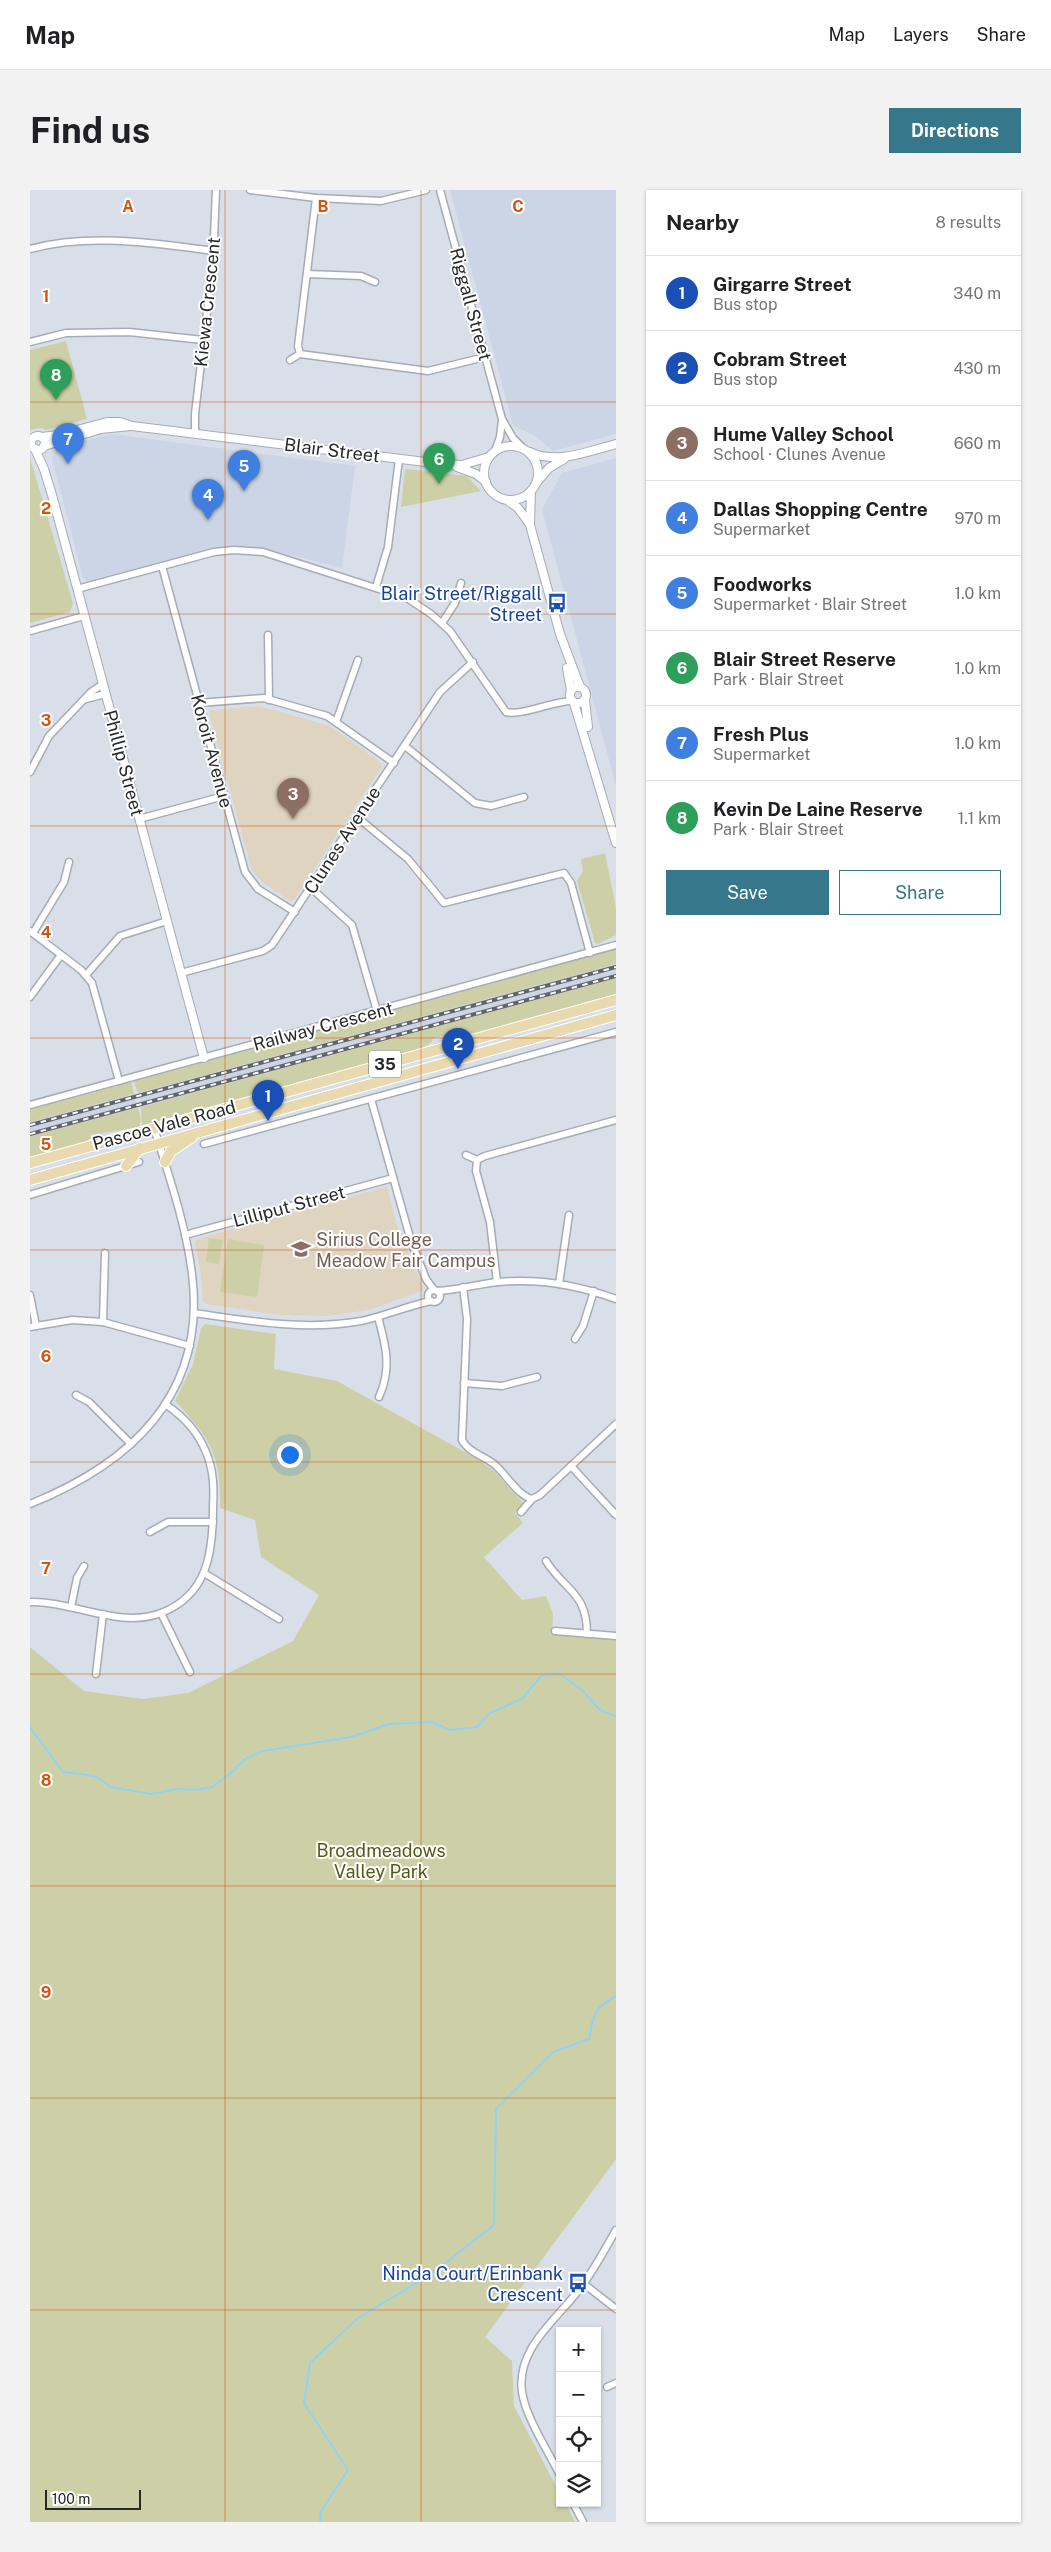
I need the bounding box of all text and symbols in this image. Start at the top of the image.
text: Map [25,21,75,49]
text: Map [829,24,865,45]
text: Layers [893,24,949,45]
text: Share [977,24,1026,45]
button: Directions [889,108,1021,153]
text: Find us [30,110,150,151]
text: A [122,197,134,216]
text: B [318,197,329,216]
text: C [512,197,524,216]
text: Nearby [666,210,739,235]
text: 8 results [936,213,1001,232]
street label: Kiewa Crescent [190,236,224,368]
street label: Riggall Street [446,245,496,363]
text: Girgarre Street [713,273,852,295]
text: 1 [679,284,685,303]
text: 340 m [953,284,1001,303]
text: 1 [43,287,49,306]
text: Bus stop [713,295,777,314]
text: Cobram Street [713,348,847,370]
pin: 8 [40,359,72,400]
text: 2 [677,359,687,378]
text: 430 m [953,359,1001,378]
text: Bus stop [713,370,777,389]
pin: 7 [52,423,84,464]
text: Hume Valley School [713,423,894,445]
street label: Blair Street [283,434,381,466]
text: 3 [677,434,687,453]
text: 660 m [954,434,1001,453]
pin: 6 [423,443,455,484]
text: School · Clunes Avenue [713,445,886,464]
pin: 5 [228,450,260,491]
pin: 4 [192,479,224,520]
text: Dallas Shopping Centre [713,498,928,520]
text: 2 [41,499,51,518]
text: 4 [677,509,687,528]
text: 970 m [954,509,1001,528]
text: Supermarket [713,520,810,539]
text: Foodworks [713,573,812,595]
place label: Blair Street/Riggall Street [381,583,542,625]
text: 5 [677,584,687,603]
text: 1.0 km [954,584,1001,603]
bus stop icon: Blair Street/Riggall Street [546,592,568,614]
text: Supermarket · Blair Street [713,595,907,614]
text: Blair Street Reserve [713,648,896,670]
text: 6 [677,659,687,678]
text: 1.0 km [954,659,1001,678]
text: Park · Blair Street [713,670,844,689]
street label: Koroit Avenue [187,692,237,810]
street label: Phillip Street [100,708,148,818]
text: 3 [41,711,51,730]
text: Fresh Plus [713,723,809,745]
text: 7 [677,734,687,753]
text: 1.0 km [954,734,1001,753]
text: Supermarket [713,745,810,764]
pin: 3 [277,778,309,819]
street label: Clunes Avenue [299,782,385,898]
text: Kevin De Laine Reserve [713,798,923,820]
text: 8 [677,809,687,828]
text: 1.1 km [958,809,1001,828]
text: Park · Blair Street [713,820,844,839]
button: Save [666,870,829,915]
button: Share [839,870,1001,915]
text: 4 [41,923,52,942]
street label: Railway Crescent [250,997,396,1055]
pin: 2 [442,1028,474,1069]
road number: 35 [369,1051,401,1078]
pin: 1 [252,1080,284,1121]
street label: Pascoe Vale Road [90,1096,238,1154]
text: 5 [41,1135,52,1154]
street label: Lilliput Street [231,1181,347,1231]
place label: Sirius College Meadow Fair Campus [316,1229,495,1271]
school or university icon: Sirius College Meadow Fair Campus [290,1238,312,1260]
text: 6 [41,1347,51,1366]
your location [277,1442,303,1468]
text: 7 [41,1559,51,1578]
text: 8 [41,1771,52,1790]
park label: Broadmeadows Valley Park [316,1840,446,1882]
text: 9 [41,1983,51,2002]
place label: Ninda Court/Erinbank Crescent [382,2263,563,2305]
bus stop icon: Ninda Court/Erinbank Crescent [567,2272,589,2294]
map controls [556,2327,601,2507]
button: + [556,2327,601,2372]
button: − [556,2372,601,2417]
button: locate [556,2417,601,2462]
button: layers [556,2462,601,2507]
scale bar [45,2487,141,2510]
text: 100 m [52,2491,90,2507]

